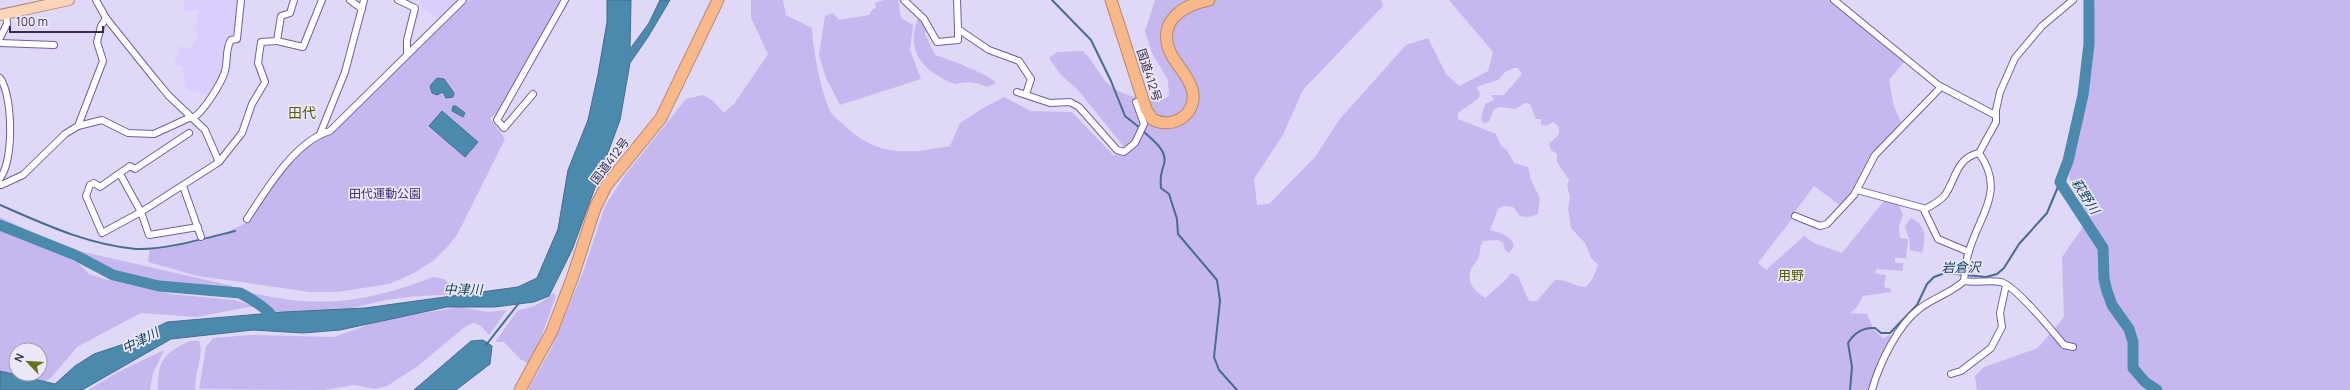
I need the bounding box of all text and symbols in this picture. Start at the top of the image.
scale bar [10,8,103,34]
text: 100 m [16,13,48,30]
street label: 国道412号 [1133,46,1166,103]
district label: 田代 [288,103,316,122]
street label: 国道412号 [586,134,633,188]
water label: 萩野川 [2068,175,2105,219]
park label: 田代運動公園 [349,185,421,202]
water label: 岩倉沢 [1941,258,1983,276]
district label: 用野 [1778,266,1804,284]
water label: 中津川 [443,280,484,298]
water label: 中津川 [119,322,163,357]
north arrow [8,342,48,382]
text: N [10,351,27,364]

